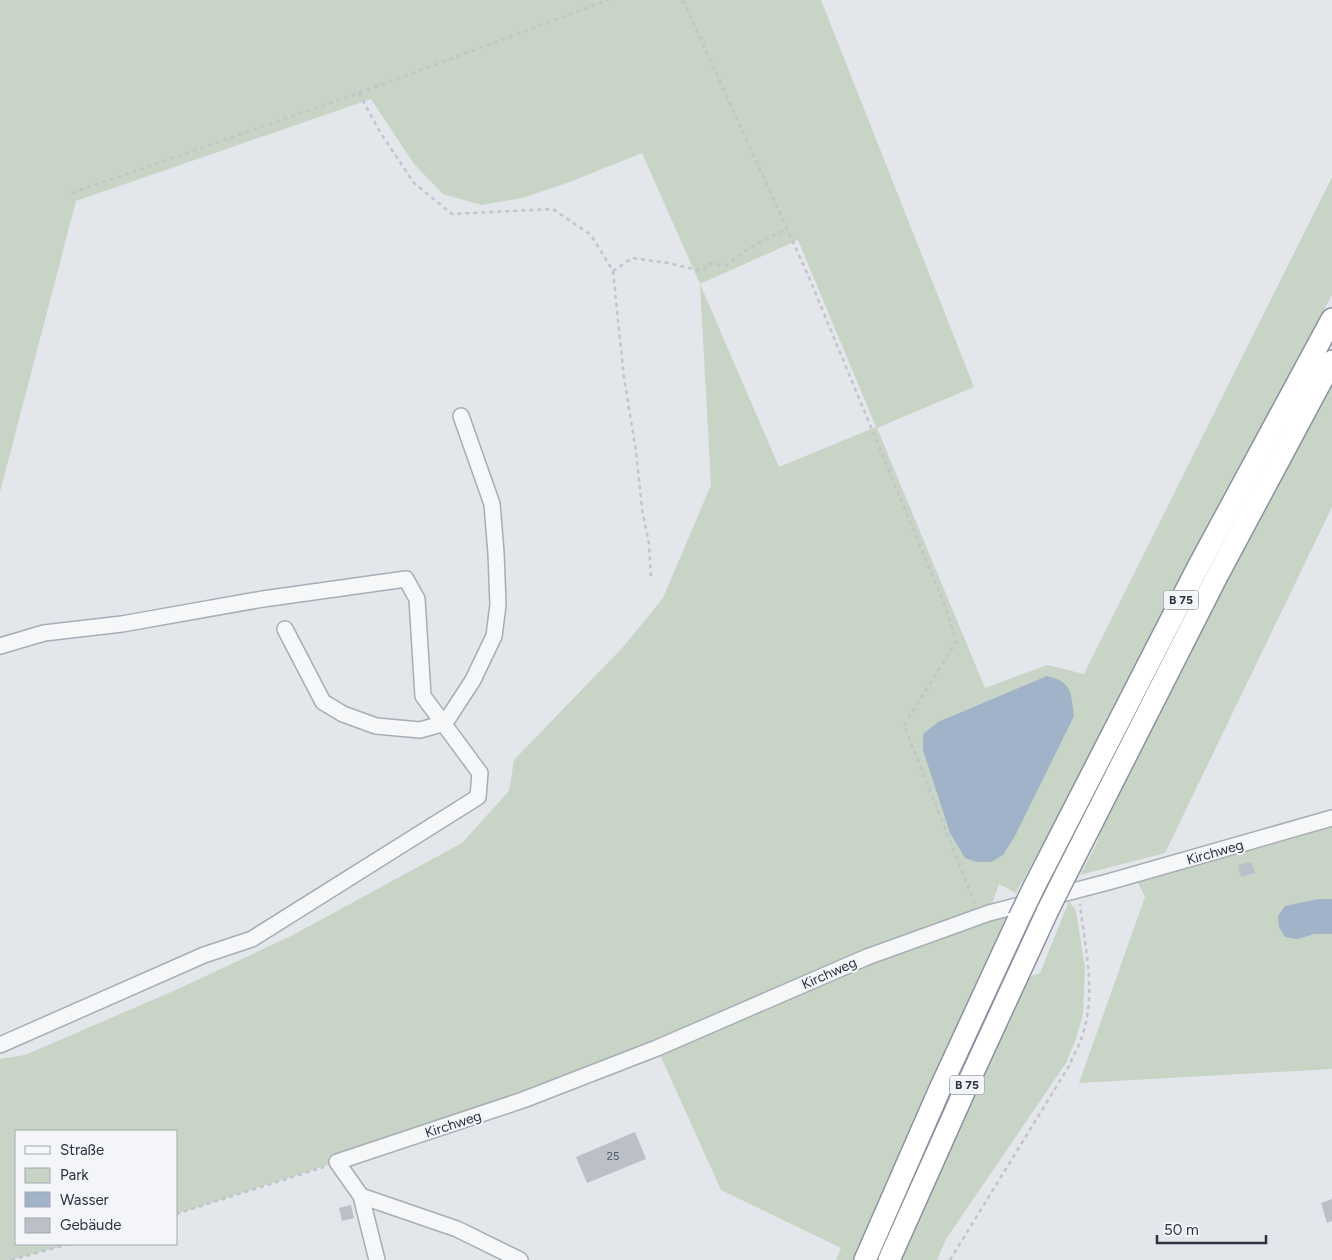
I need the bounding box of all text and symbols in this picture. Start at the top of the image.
road number: B 75 [1164,590,1198,610]
street label: Kirchweg [1185,836,1246,869]
street label: Kirchweg [799,954,859,993]
road number: B 75 [950,1076,984,1094]
street label: Kirchweg [423,1107,484,1142]
legend [15,1130,178,1245]
text: Straße [60,1141,104,1159]
house number: 25 [607,1150,619,1163]
text: Park [60,1166,89,1184]
text: Wasser [60,1191,109,1209]
scale bar [1157,1212,1266,1244]
text: Gebäude [60,1216,121,1234]
text: 50 m [1164,1221,1199,1239]

